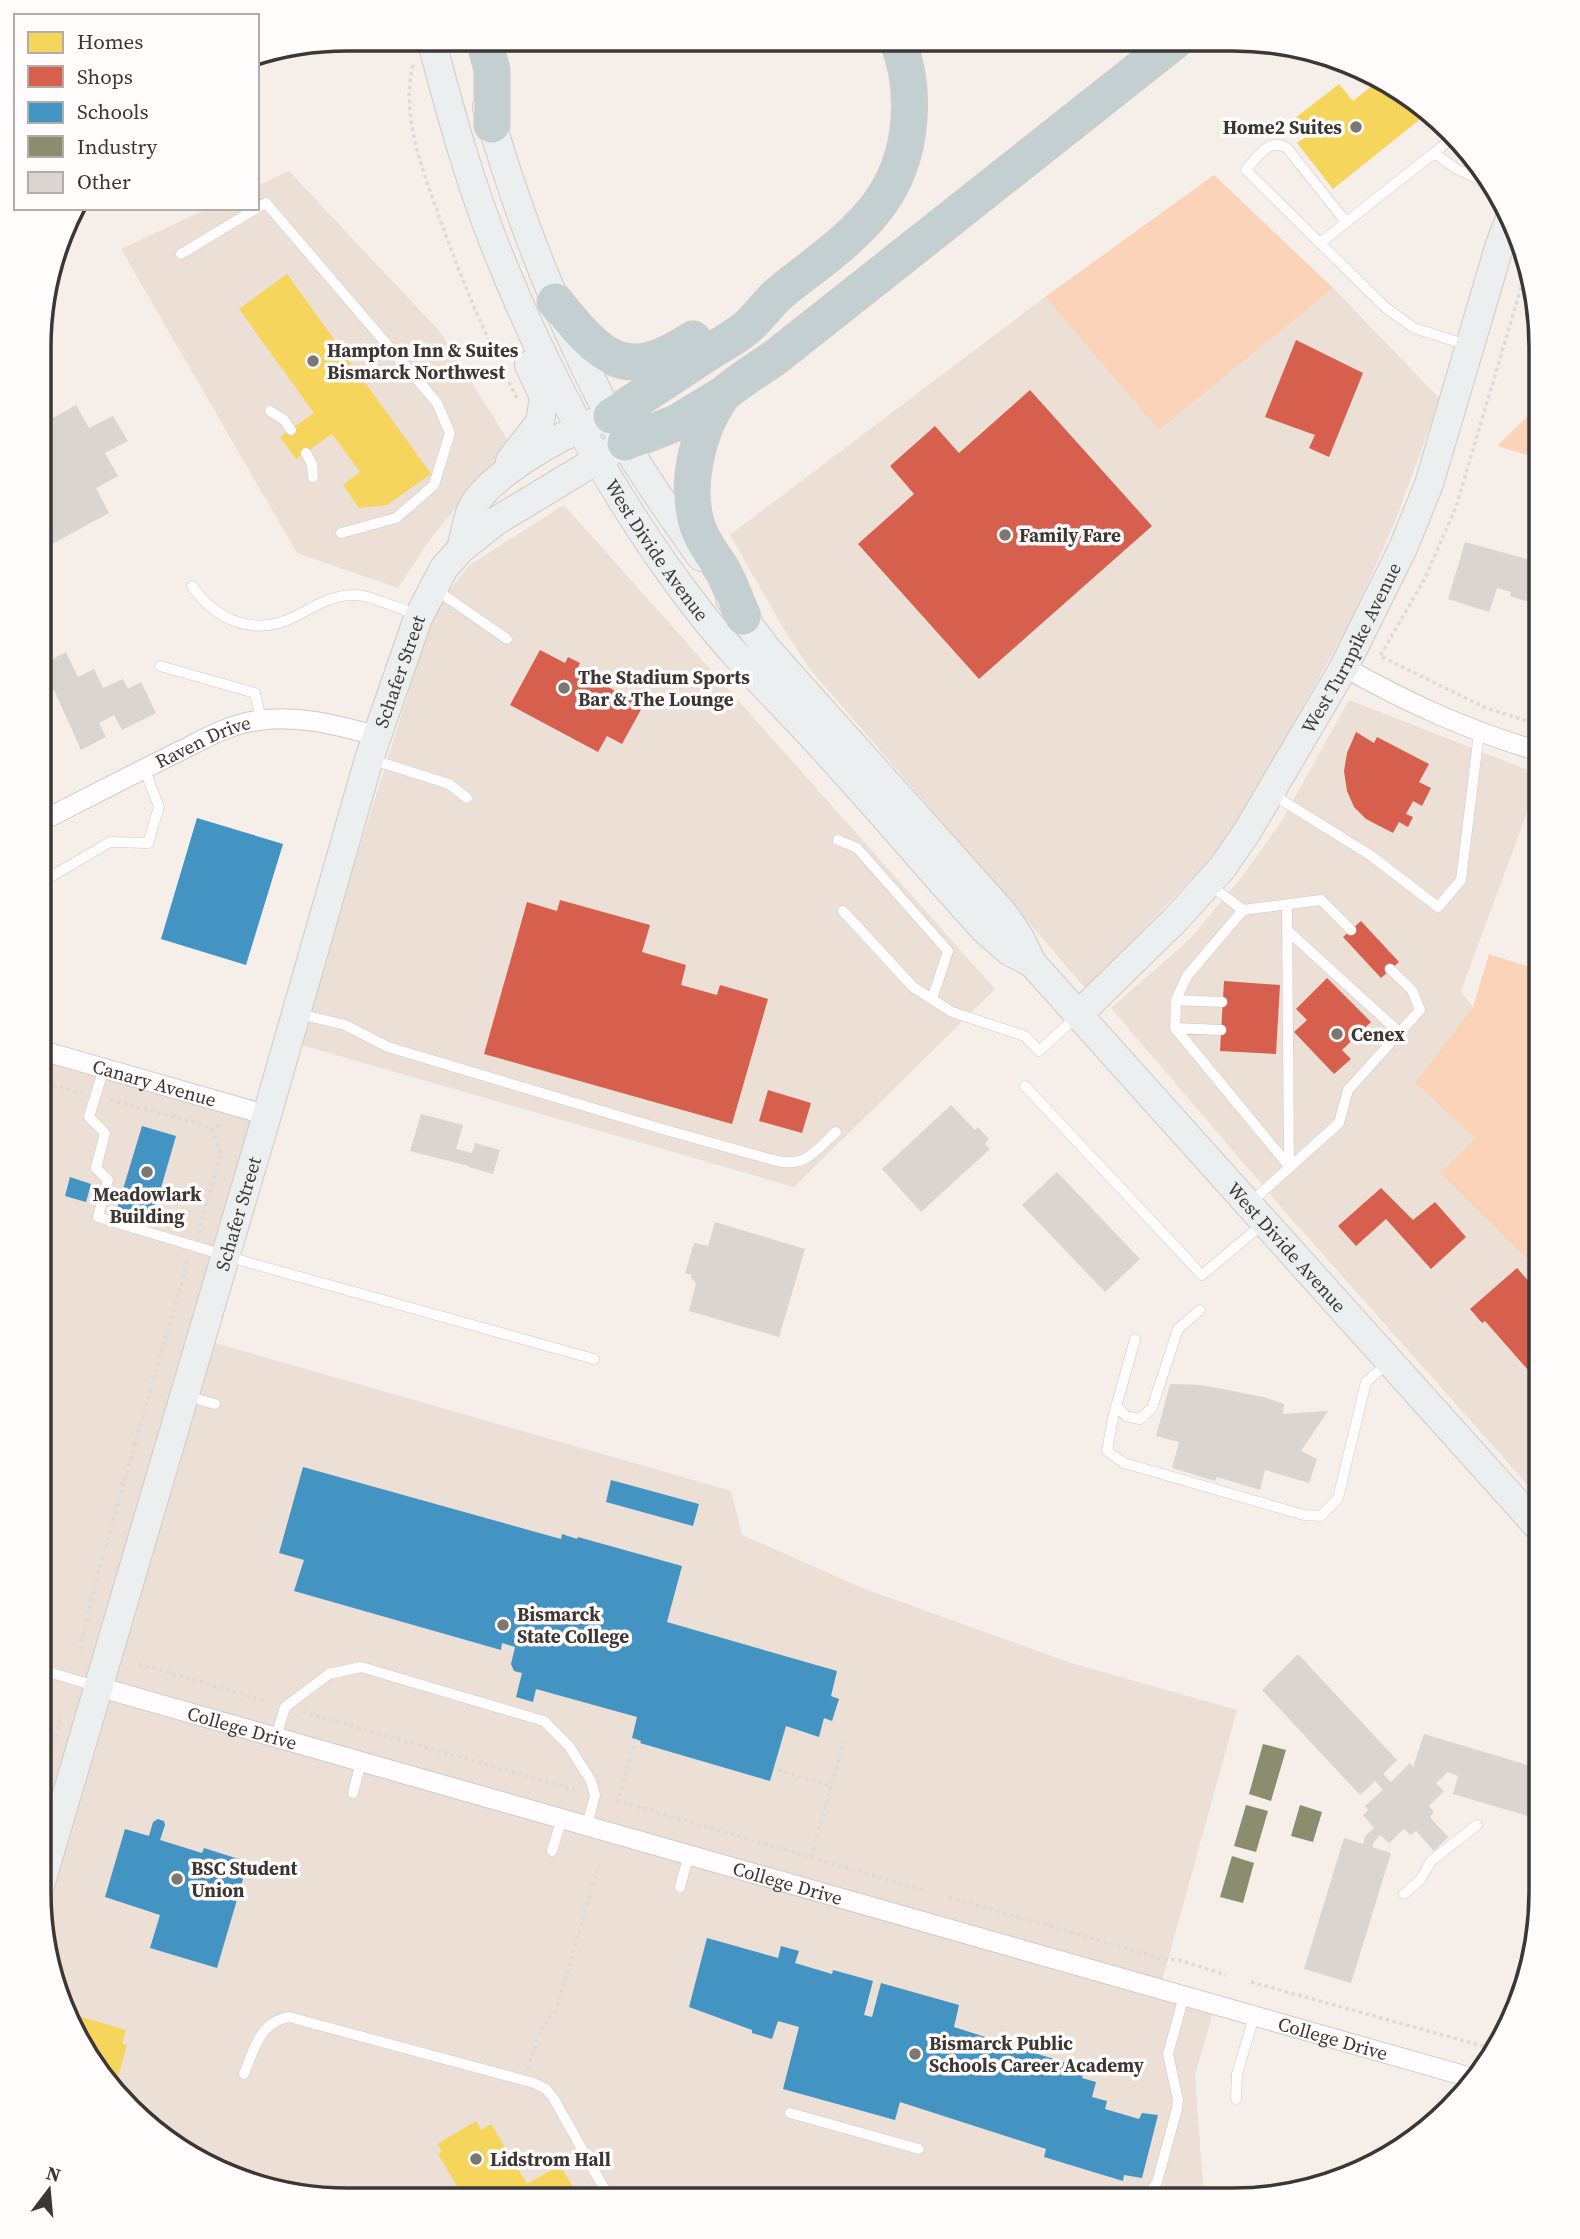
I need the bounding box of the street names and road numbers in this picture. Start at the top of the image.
street label: West Divide Avenue [599,474,715,626]
street label: West Turnpike Avenue [1295,558,1407,738]
street label: Schafer Street [368,611,431,731]
street label: Raven Drive [151,709,253,774]
street label: Canary Avenue [90,1053,219,1113]
street label: Schafer Street [209,1153,267,1274]
street label: West Divide Avenue [1222,1176,1352,1318]
street label: College Drive [184,1700,300,1756]
street label: College Drive [730,1855,846,1911]
street label: College Drive [1275,2010,1391,2066]

